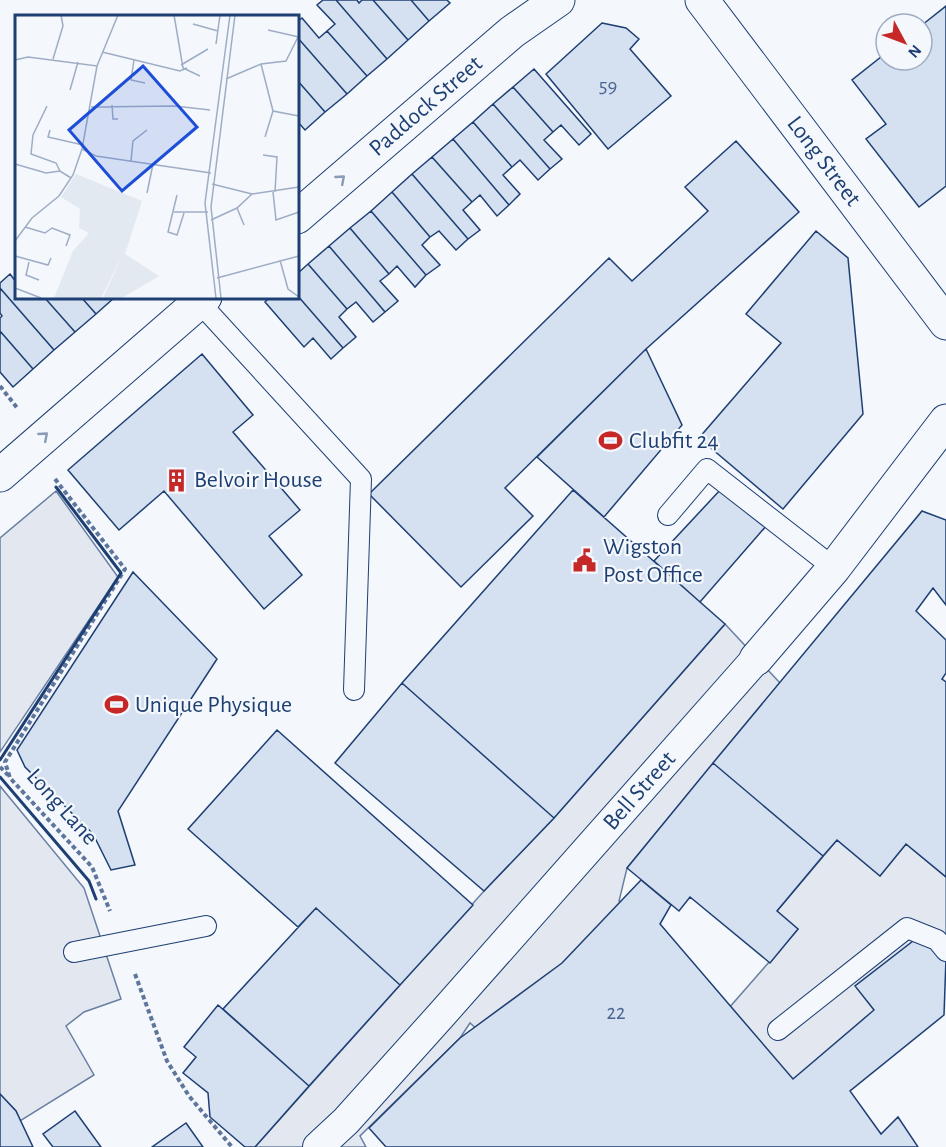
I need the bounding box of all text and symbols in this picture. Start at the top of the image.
north arrow [874,12,934,72]
inset map [15,15,298,298]
text: N [905,42,924,61]
street label: Paddock Street [365,51,487,161]
house number: 59 [599,75,617,96]
street label: Long Street [782,112,865,211]
one-way arrow [334,175,345,186]
sports icon: Clubfit 24 [598,428,624,454]
place label: Clubfit 24 [629,429,719,453]
one-way arrow [37,433,48,444]
building icon: Belvoir House [163,467,189,493]
place label: Belvoir House [194,468,323,492]
place label: Wigston Post Office [603,535,703,587]
public building icon: Wigston Post Office [572,548,598,574]
sports icon: Unique Physique [104,692,130,718]
place label: Unique Physique [135,693,292,717]
street label: Bell Street [599,747,681,835]
street label: Long Lane [22,764,102,850]
house number: 22 [606,1002,626,1023]

